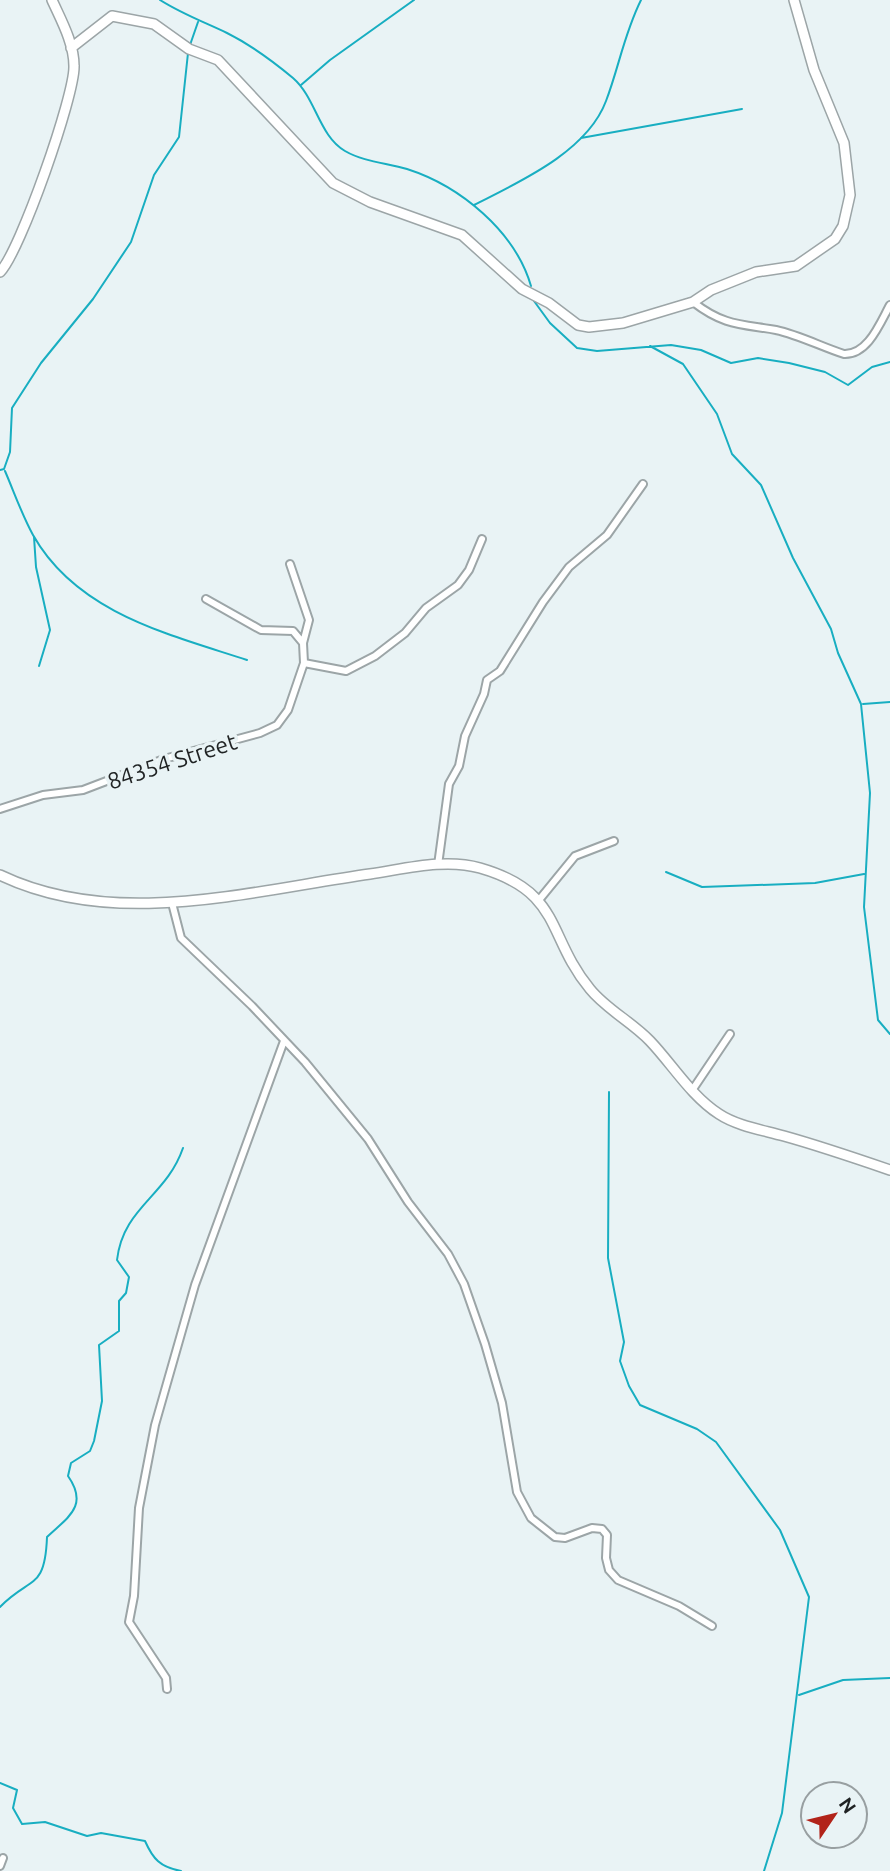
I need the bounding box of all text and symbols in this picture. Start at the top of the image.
street label: 84354 Street [104,728,240,794]
north arrow [799,1780,869,1850]
text: N [835,1793,861,1817]

